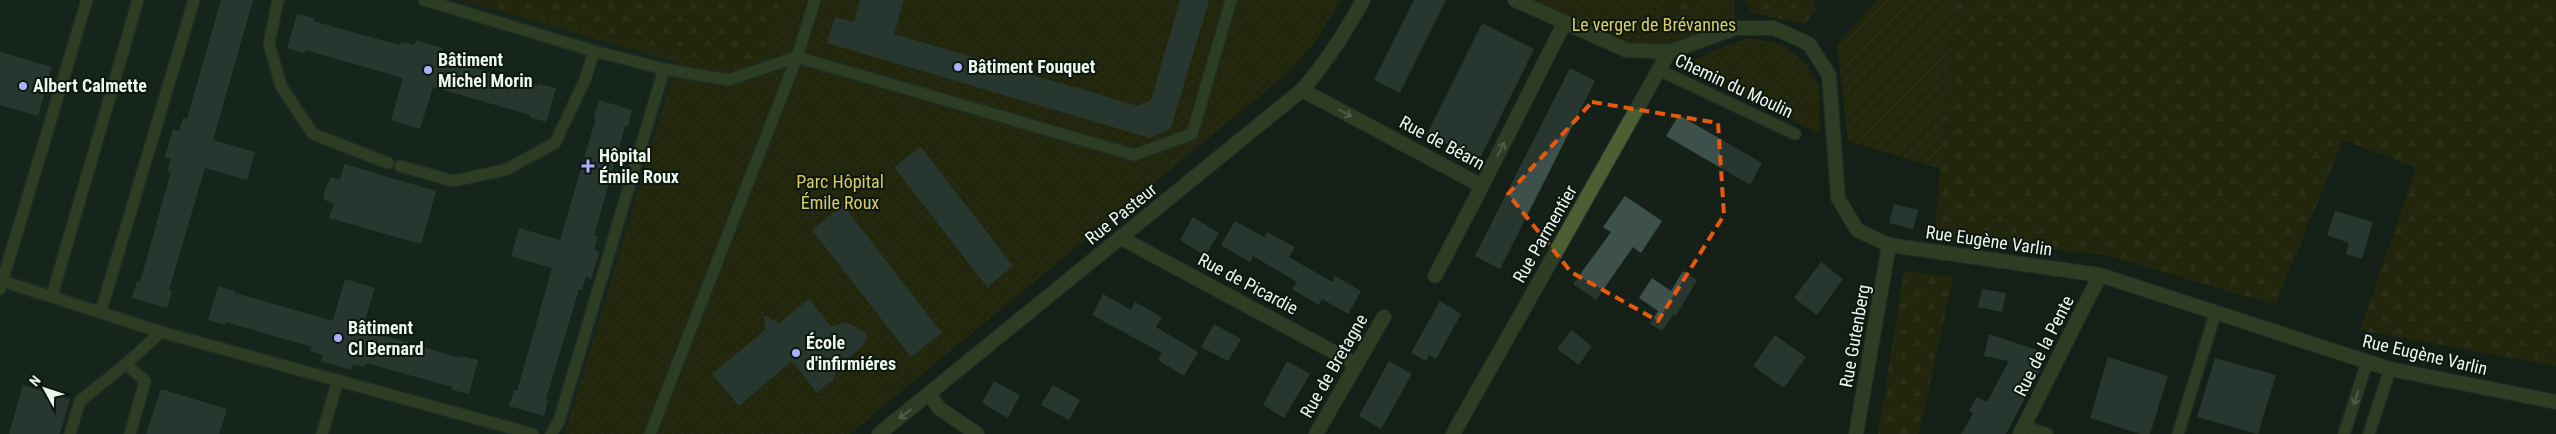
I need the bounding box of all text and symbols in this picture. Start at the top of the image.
park label: Le verger de Brévannes [1572,14,1736,35]
place label: Bâtiment Michel Morin [438,49,533,91]
street label: Chemin du Moulin [1672,49,1797,122]
place label: Bâtiment Fouquet [968,56,1096,77]
marker: Bâtiment Fouquet [952,61,964,73]
marker: Bâtiment Michel Morin [422,64,434,76]
place label: Albert Calmette [33,75,147,96]
marker: Albert Calmette [17,80,29,92]
one-way arrow [1337,108,1352,118]
street label: Rue de Béarn [1396,111,1488,174]
one-way arrow [1497,142,1506,157]
place label: Hôpital Émile Roux [599,145,679,187]
marker: Hôpital Émile Roux [581,159,595,173]
park label: Parc Hôpital Émile Roux [796,171,884,213]
street label: Rue Pasteur [1081,178,1161,249]
street label: Rue Parmentier [1508,181,1581,286]
street label: Rue Eugène Varlin [1924,221,2054,260]
street label: Rue de Picardie [1195,248,1302,319]
street label: Rue Gutenberg [1835,283,1874,389]
street label: Rue de la Pente [2009,292,2078,400]
street label: Rue de Bretagne [1296,310,1372,421]
place label: Bâtiment Cl Bernard [348,317,424,359]
street label: Rue Eugène Varlin [2361,330,2490,379]
marker: Bâtiment Cl Bernard [332,332,344,344]
place label: École d'infirmiéres [806,332,896,374]
marker: École d'infirmiéres [790,347,802,359]
north arrow [20,364,70,414]
text: N [26,372,44,389]
one-way arrow [2350,390,2360,406]
one-way arrow [898,409,911,420]

